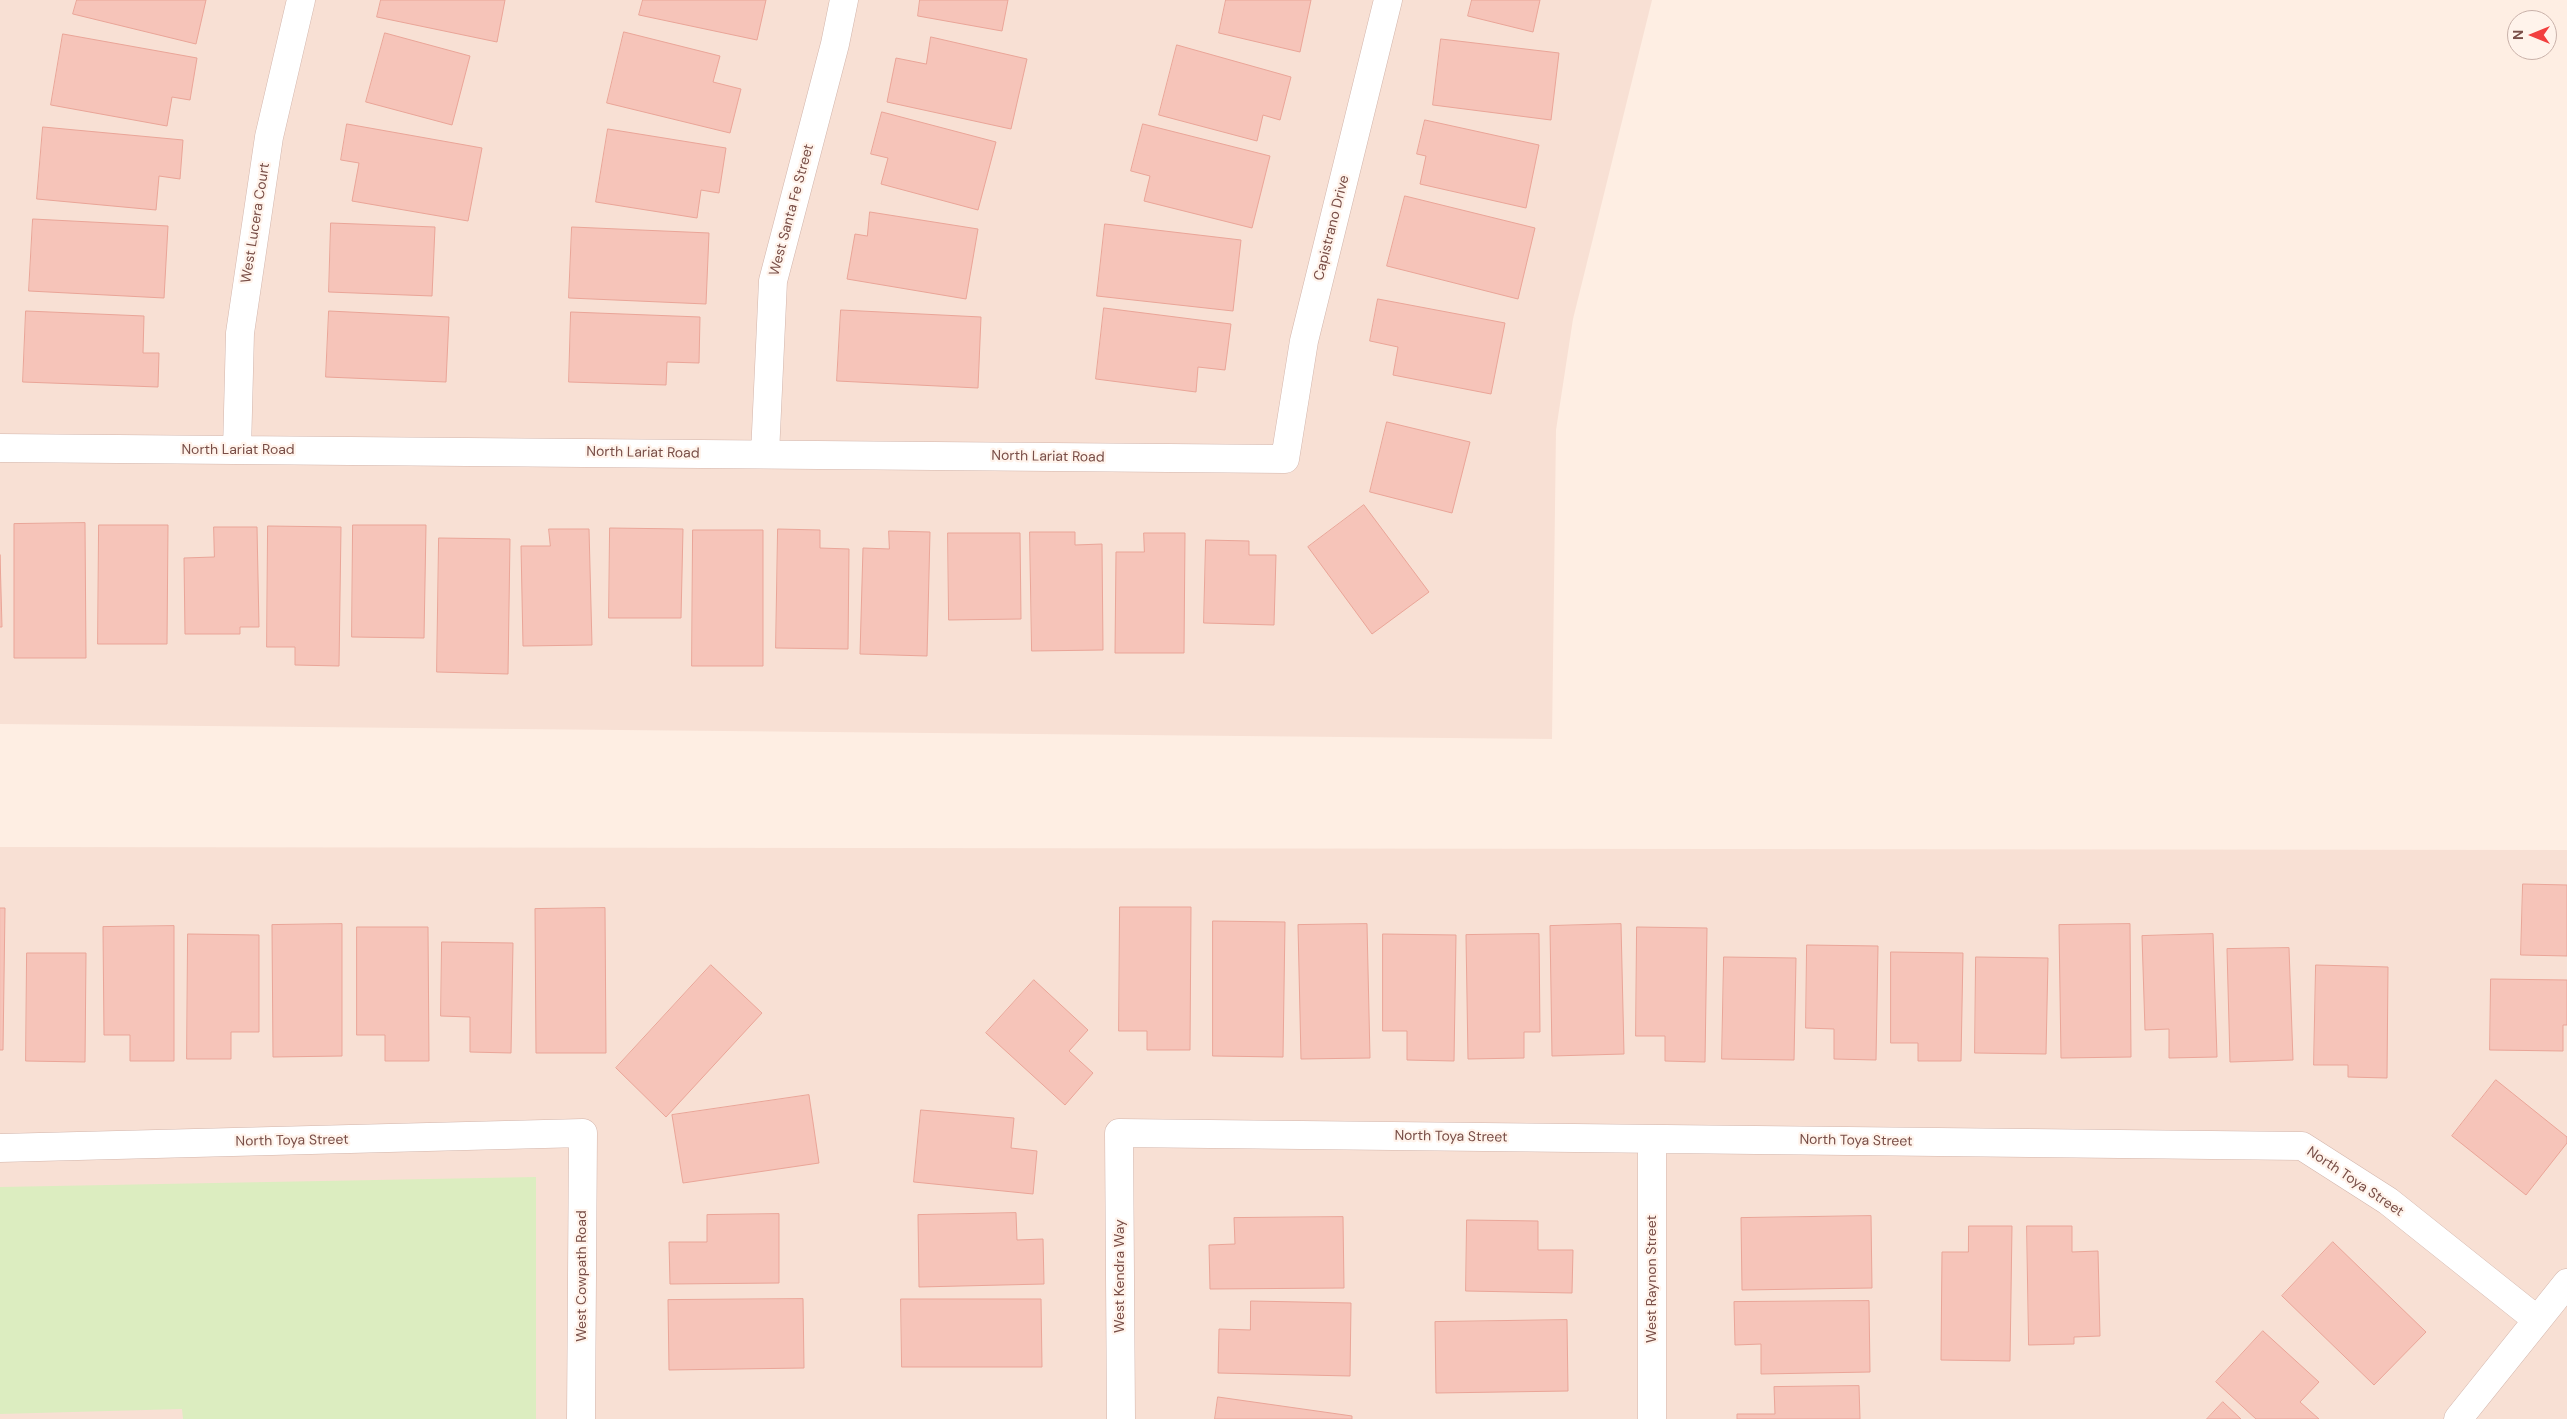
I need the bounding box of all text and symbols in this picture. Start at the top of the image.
north arrow [2507,10,2557,60]
text: N [2509,30,2527,40]
street label: West Santa Fe Street [766,142,818,278]
street label: West Lucera Court [238,162,274,284]
street label: Capistrano Drive [1311,174,1353,282]
street label: North Lariat Road [181,442,295,458]
street label: North Lariat Road [586,444,700,462]
street label: North Lariat Road [991,448,1105,466]
street label: North Toya Street [1394,1128,1508,1146]
street label: North Toya Street [235,1132,349,1150]
street label: North Toya Street [1799,1132,1913,1150]
street label: North Toya Street [2303,1143,2407,1221]
street label: West Cowpath Road [574,1210,590,1342]
street label: West Raynon Street [1644,1215,1660,1343]
street label: West Kendra Way [1112,1219,1128,1333]

